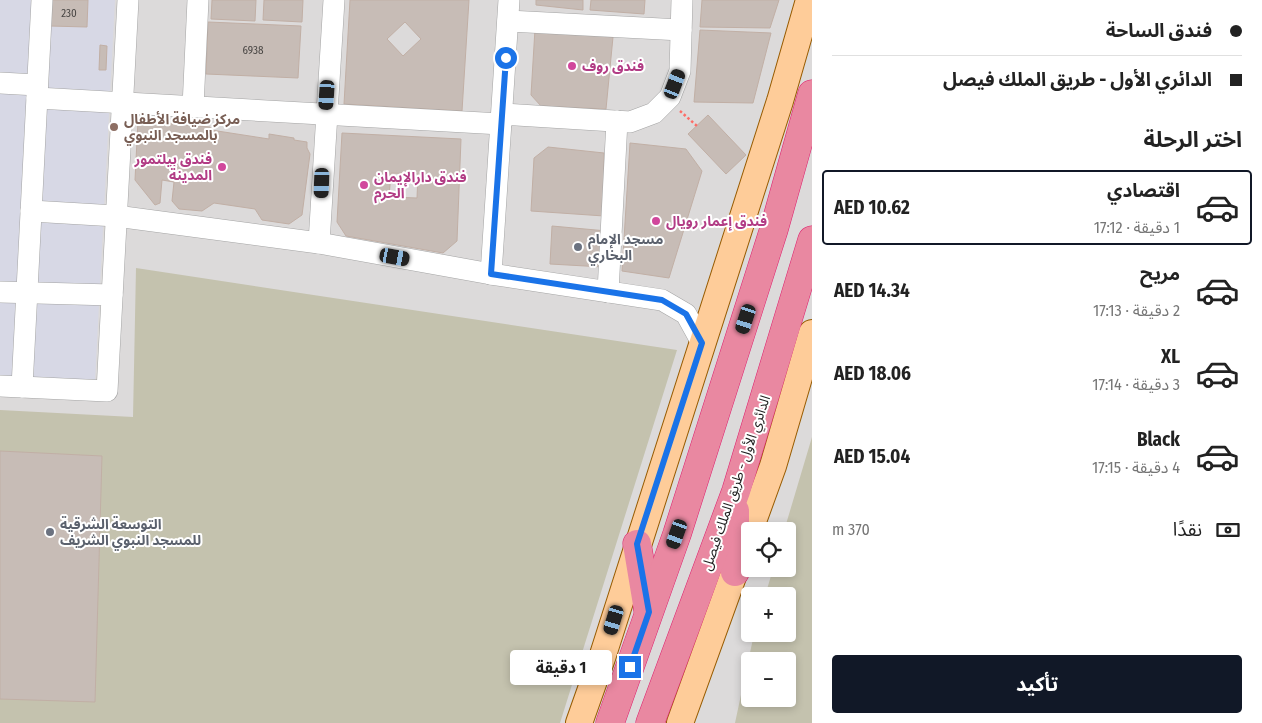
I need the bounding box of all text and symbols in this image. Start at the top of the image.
house number: 230 [61,7,77,20]
text: فندق الساحة [1106,19,1212,42]
house number: 6938 [243,44,264,57]
route start [495,47,517,69]
place label: فندق روف [582,58,644,75]
marker: فندق روف [566,60,578,72]
car [662,67,687,101]
text: الدائري الأول - طريق الملك فيصل [943,68,1212,91]
car [318,80,335,110]
place label: مركز ضيافة الأطفال بالمسجد النبوي [124,111,240,146]
marker: مركز ضيافة الأطفال بالمسجد النبوي [108,121,120,133]
text: اختر الرحلة [1143,126,1242,153]
place label: فندق بيلتمور المدينة [133,151,212,184]
marker: فندق بيلتمور المدينة [216,161,228,173]
car [313,168,330,198]
place label: فندق دارالإيمان الحرم [374,169,467,204]
marker: فندق دارالإيمان الحرم [358,179,370,191]
text: اقتصادي [1107,179,1180,202]
icon: car [1195,185,1240,230]
text: AED 10.62 [834,196,910,219]
place label: فندق إعمار رويال [666,213,767,231]
marker: فندق إعمار رويال [650,215,662,227]
text: 1 دقيقة · 17:12 [1094,218,1180,237]
place label: مسجد الإمام البخاري [588,231,663,266]
marker: مسجد الإمام البخاري [572,241,584,253]
car [378,247,411,267]
text: مريح [1140,262,1180,285]
icon: car [1195,268,1240,313]
text: AED 14.34 [834,279,910,302]
text: 2 دقيقة · 17:13 [1093,301,1180,320]
car [734,302,757,336]
text: XL [1161,345,1180,368]
icon: car [1195,351,1240,396]
text: AED 18.06 [834,362,911,385]
text: 3 دقيقة · 17:14 [1092,375,1180,394]
street label: الدائري الأول - طريق الملك فيصل [698,393,776,574]
text: Black [1137,428,1180,451]
icon: car [1195,434,1240,479]
text: AED 15.04 [834,445,910,468]
text: 4 دقيقة · 17:15 [1092,458,1180,477]
place label: التوسعة الشرقية للمسجد النبوي الشريف [60,516,201,551]
icon: cash [1214,516,1242,544]
car [664,517,689,551]
text: نقدًا [1173,518,1202,541]
text: 370 m [832,520,870,539]
map controls [741,522,796,707]
button: locate [741,522,796,577]
marker: التوسعة الشرقية للمسجد النبوي الشريف [44,526,56,538]
button: + [741,587,796,642]
car [602,603,625,637]
callout: 1 دقيقة [510,650,612,684]
button: − [741,652,796,707]
button: تأكيد [832,655,1242,713]
route end [619,656,641,678]
text: 1 دقيقة [536,658,586,677]

